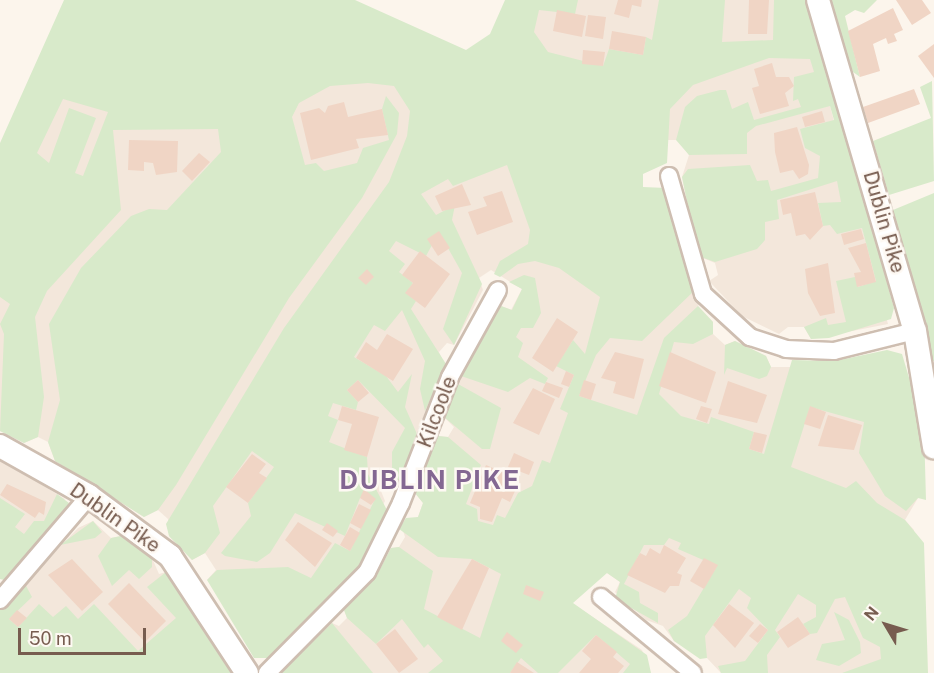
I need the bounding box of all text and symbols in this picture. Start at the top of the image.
street label: Dublin Pike [858,168,910,276]
street label: Kilcoole [412,373,462,451]
district label: DUBLIN PIKE [339,464,521,496]
street label: Dublin Pike [65,478,165,558]
north arrow [856,595,916,655]
text: N [860,603,883,624]
scale bar [21,616,148,654]
text: 50 m [29,628,72,649]

